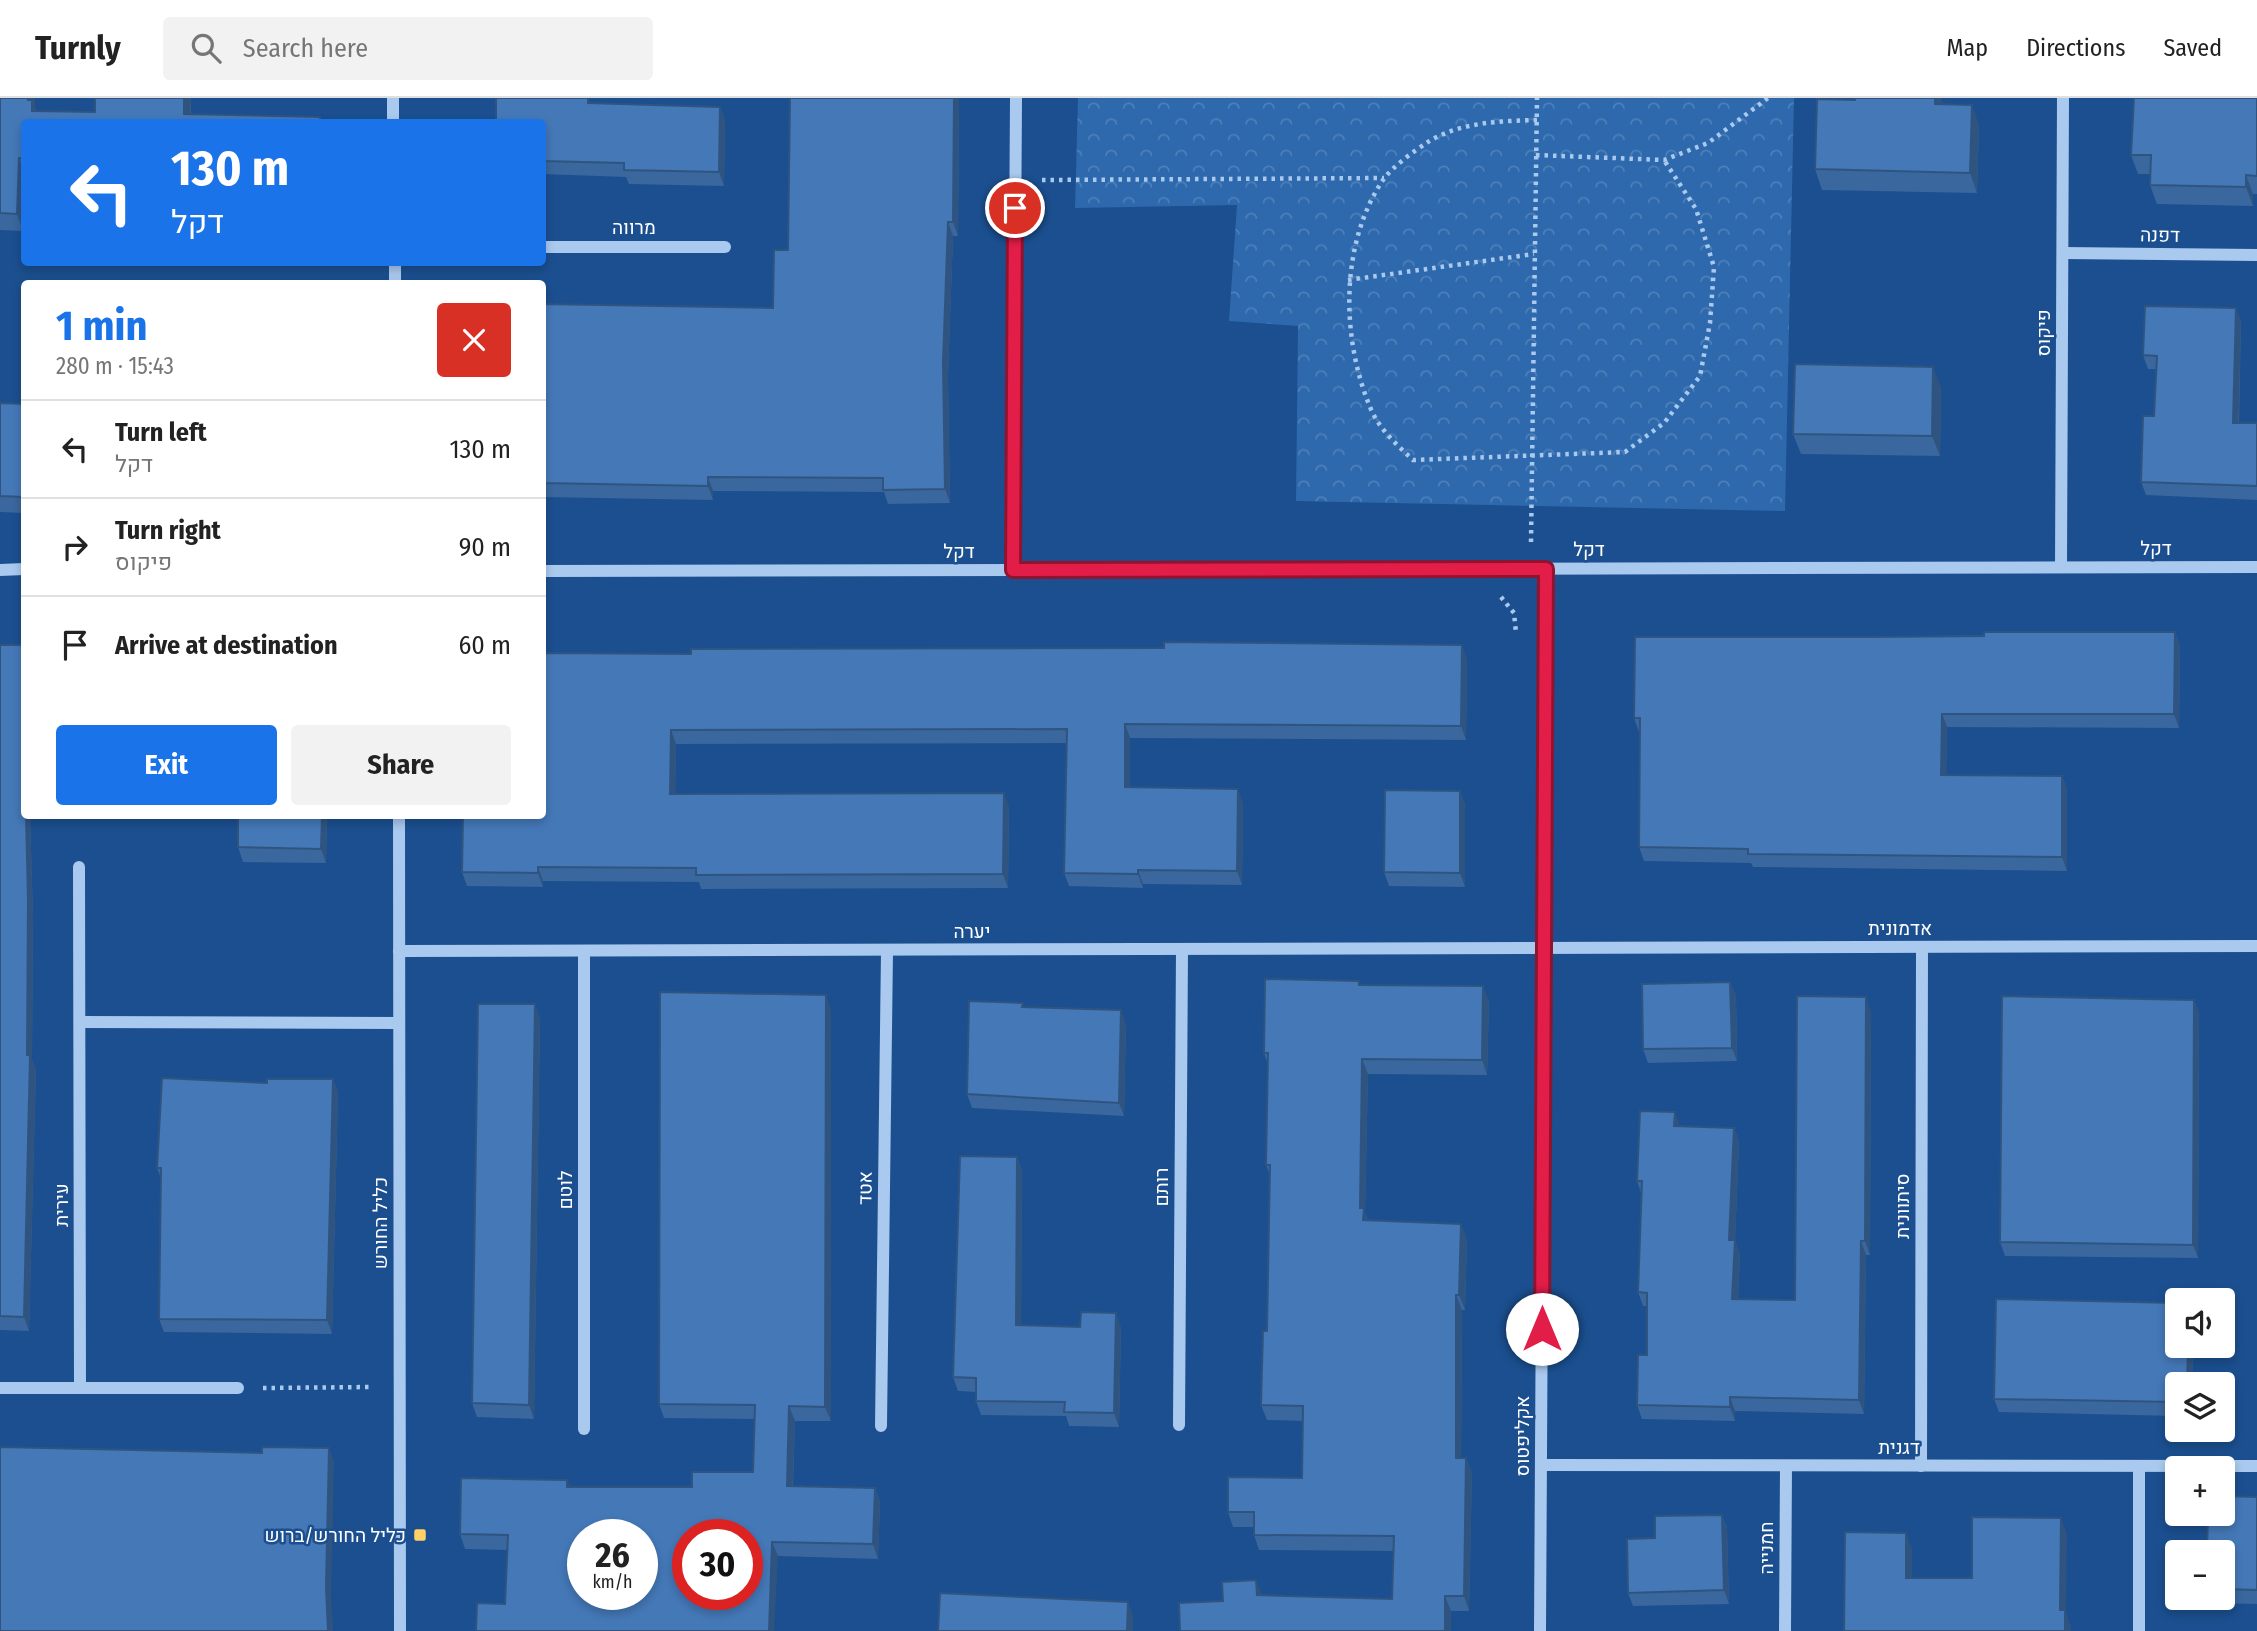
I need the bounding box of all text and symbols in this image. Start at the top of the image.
search box [163,17,653,80]
text: Turnly [35,28,121,68]
icon: search [187,29,225,67]
text: Search here [243,33,368,64]
text: Map [1947,34,1988,62]
text: Directions [2026,34,2125,62]
text: Saved [2163,34,2222,62]
text: 130 m [171,139,289,198]
icon: left [56,147,147,238]
pin [985,178,1045,238]
icon: arrive [996,189,1034,227]
text: דקל [171,203,224,241]
street label: מרווה [612,216,656,239]
street label: דפנה [2140,223,2180,247]
text: 1 min [56,301,147,351]
button: close [437,303,511,377]
street label: פיקוס [2032,309,2055,357]
text: 280 m · 15:43 [56,352,174,380]
text: Turn left [115,417,207,448]
icon: left [56,430,94,468]
text: 130 m [449,434,511,465]
text: דקל [115,450,153,478]
text: Turn right [115,515,221,546]
icon: right [56,528,94,566]
text: 90 m [459,532,511,563]
street label: דקל [2140,537,2172,560]
street label: דקל [1573,538,1605,561]
street label: דקל [943,540,975,563]
text: פיקוס [115,548,172,576]
icon: arrive [56,626,94,664]
text: Arrive at destination [115,630,338,661]
text: 60 m [458,630,511,661]
button: Exit [56,725,277,805]
button: Share [291,725,511,805]
street label: אדמונית [1868,917,1932,940]
street label: יערה [953,920,991,943]
street label: רותם [1150,1168,1173,1206]
street label: לוטם [554,1170,577,1210]
street label: אטד [853,1171,877,1205]
street label: סיתוונית [1891,1173,1914,1239]
street label: כליל החורש [369,1177,392,1269]
street label: עירית [50,1183,73,1227]
map controls [2165,1288,2235,1610]
button: sound [2165,1288,2235,1358]
position arrow [1505,1292,1579,1366]
button: layers [2165,1372,2235,1442]
street label: אקליפטוס [1511,1396,1534,1476]
street label: דגנית [1878,1436,1920,1459]
button: + [2165,1456,2235,1526]
speed limit sign: 30 [672,1519,763,1610]
street label: חמנייה [1755,1521,1778,1575]
place label: כליל החורש/ברוש [264,1524,406,1547]
marker: כליל החורש/ברוש [412,1527,428,1543]
text: 26 [595,1534,630,1576]
button: − [2165,1540,2235,1610]
text: km/h [592,1571,633,1593]

